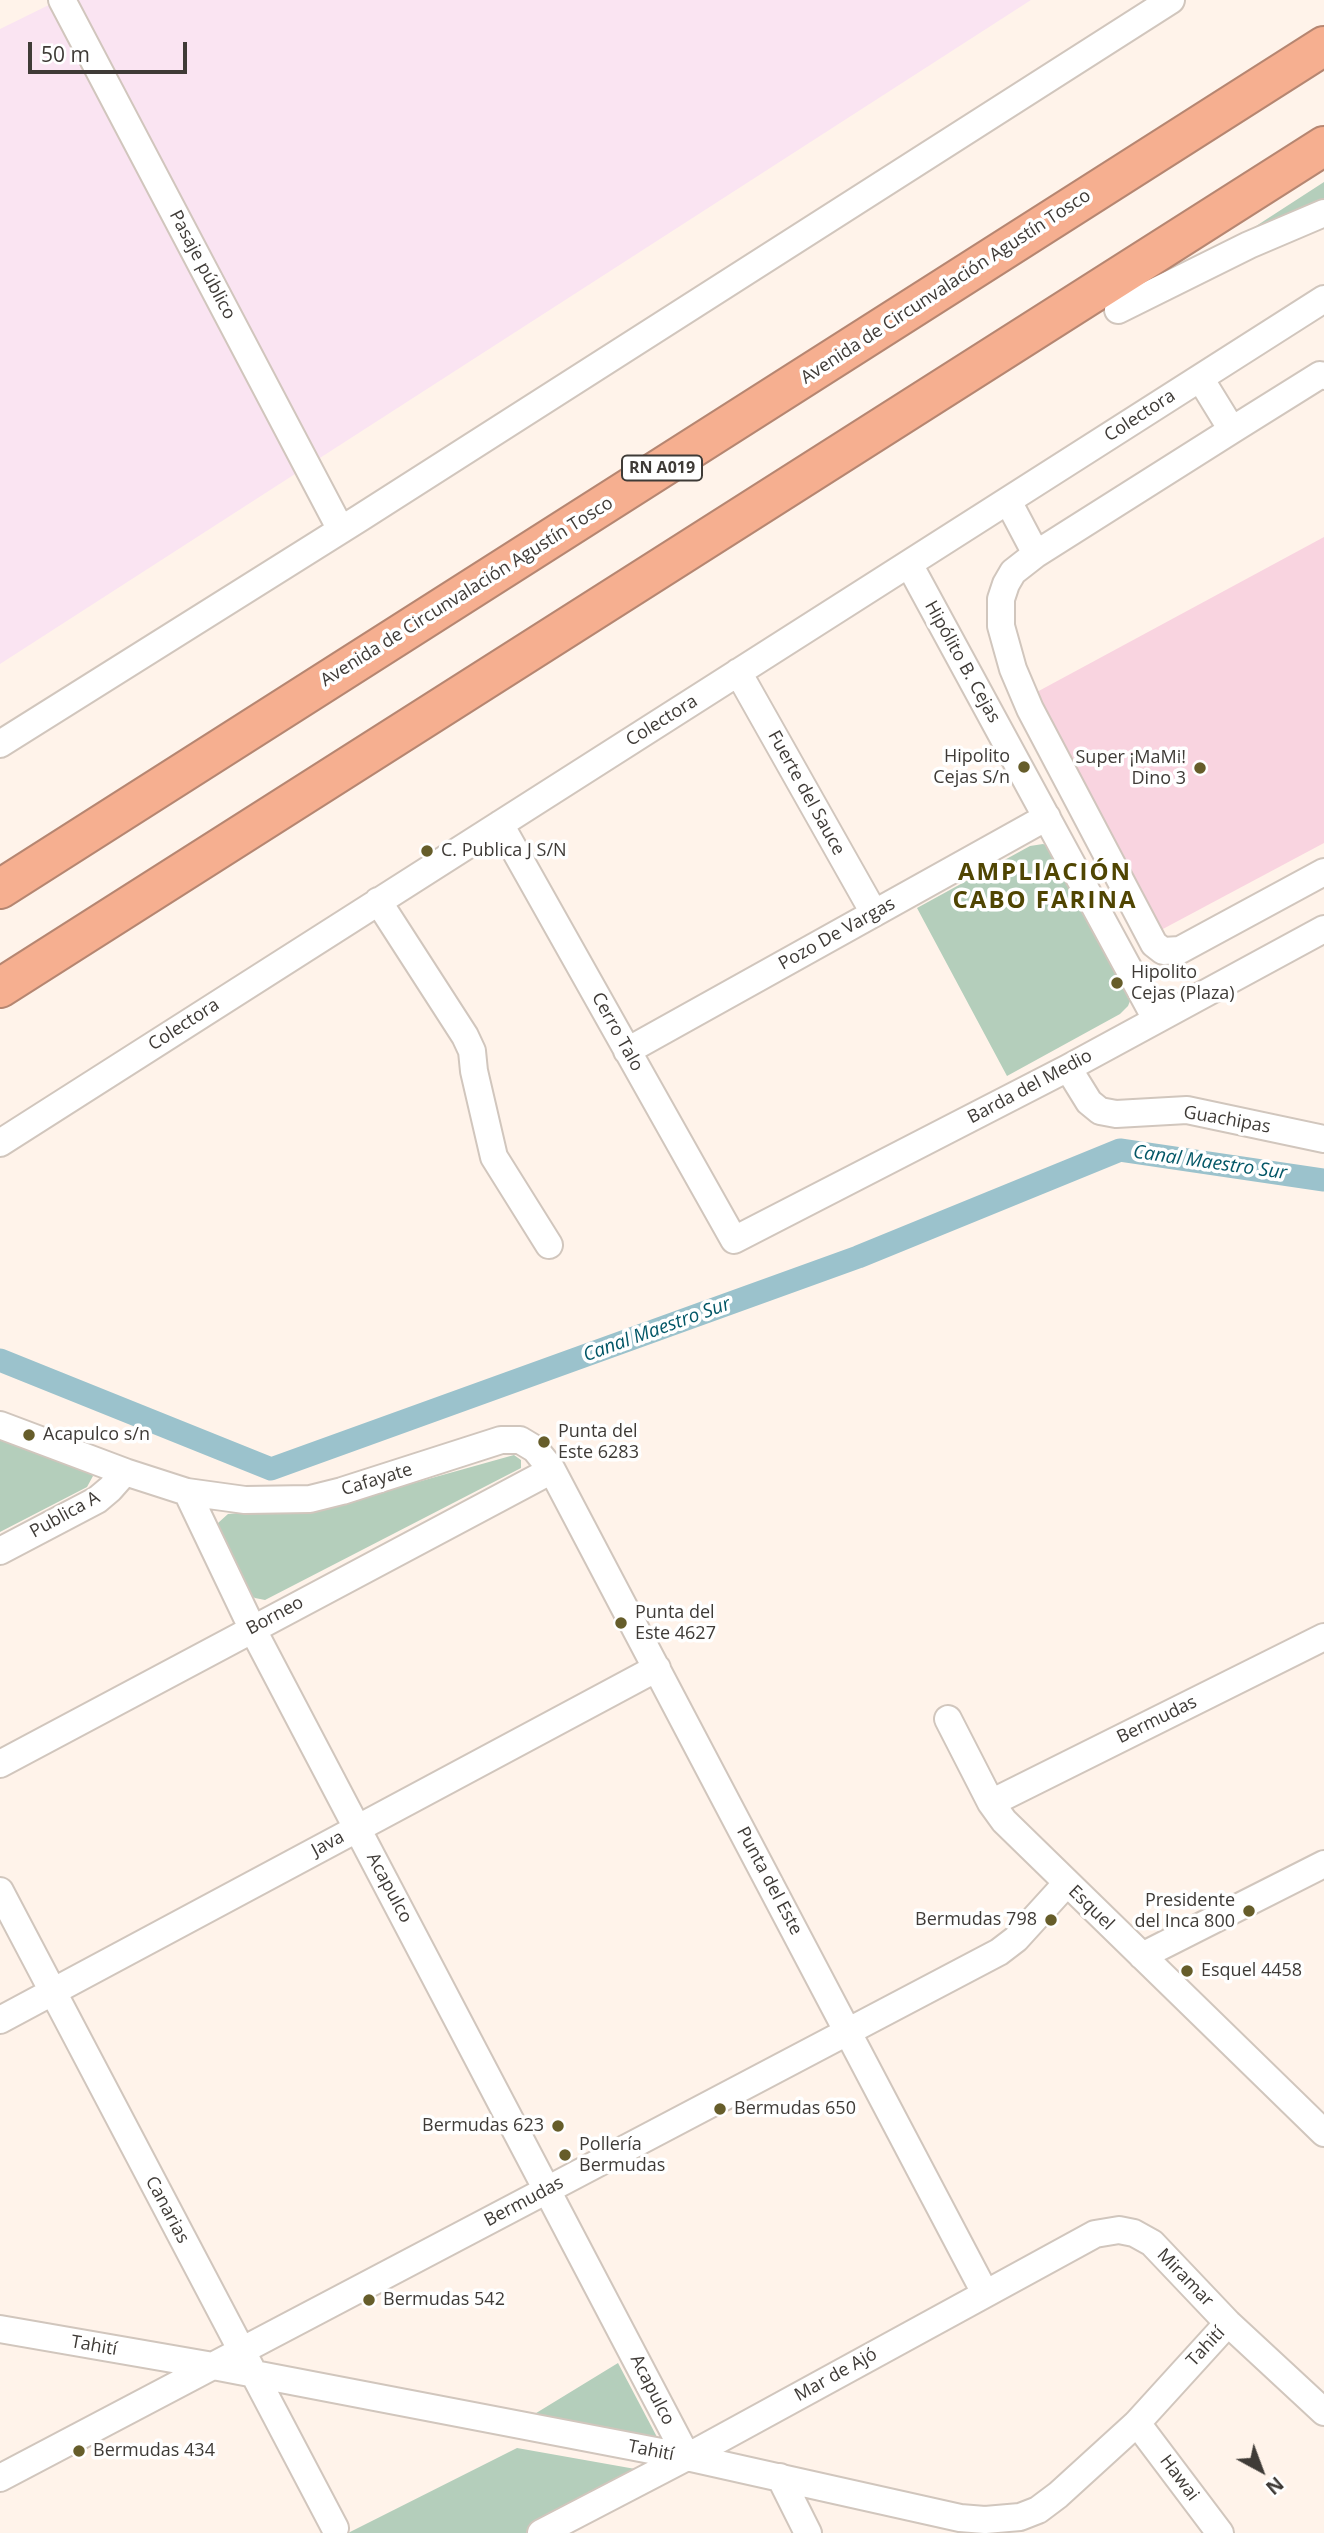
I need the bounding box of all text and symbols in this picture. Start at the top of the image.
scale bar [32,28,191,72]
text: 50 m [41,40,90,68]
street label: Avenida de Circunvalación Agustín Tosco [797,185,1095,389]
street label: Pasaje público [164,207,240,323]
street label: Colectora [1101,385,1179,447]
road number: RN A019 [622,456,702,481]
street label: Avenida de Circunvalación Agustín Tosco [317,493,617,691]
street label: Hipólito B. Cejas [920,597,1004,727]
street label: Colectora [622,691,702,751]
street label: Fuerte del Sauce [763,727,849,859]
place label: Hipolito Cejas S/n [933,746,1010,788]
place label: Super ¡MaMi! Dino 3 [1076,747,1186,790]
marker: Hipolito Cejas S/n [1016,759,1032,775]
marker: Super ¡MaMi! Dino 3 [1192,760,1208,776]
place label: C. Publica J S/N [441,840,567,862]
marker: C. Publica J S/N [419,843,435,859]
district label: AMPLIACIÓN CABO FARINA [954,859,1136,915]
street label: Pozo De Vargas [775,893,899,975]
place label: Hipolito Cejas (Plaza) [1131,962,1235,1004]
marker: Hipolito Cejas (Plaza) [1109,975,1125,991]
street label: Cerro Talo [586,989,648,1075]
street label: Colectora [145,994,223,1056]
street label: Barda del Medio [964,1045,1096,1129]
street label: Guachipas [1182,1102,1272,1138]
water label: Canal Maestro Sur [1132,1141,1288,1185]
water label: Canal Maestro Sur [580,1293,734,1367]
place label: Punta del Este 6283 [558,1421,639,1464]
place label: Acapulco s/n [43,1424,150,1446]
marker: Acapulco s/n [21,1427,37,1443]
marker: Punta del Este 6283 [536,1434,552,1450]
street label: Cafayate [339,1459,415,1501]
street label: Publica A [26,1487,104,1543]
street label: Borneo [243,1592,307,1640]
place label: Punta del Este 4627 [635,1602,716,1644]
marker: Punta del Este 4627 [613,1615,629,1631]
street label: Bermudas [1113,1691,1201,1749]
street label: Punta del Este [731,1823,807,1939]
street label: Java [308,1827,348,1861]
street label: Acapulco [362,1849,416,1927]
street label: Esquel [1064,1881,1118,1935]
place label: Presidente del Inca 800 [1134,1890,1235,1932]
marker: Presidente del Inca 800 [1241,1903,1257,1919]
place label: Bermudas 798 [915,1909,1037,1931]
marker: Bermudas 798 [1043,1912,1059,1928]
place label: Esquel 4458 [1201,1960,1302,1982]
marker: Esquel 4458 [1179,1963,1195,1979]
place label: Bermudas 650 [734,2098,856,2120]
marker: Bermudas 650 [712,2101,728,2117]
place label: Bermudas 623 [422,2115,544,2137]
marker: Bermudas 623 [550,2118,566,2134]
place label: Pollería Bermudas [579,2134,665,2176]
marker: Pollería Bermudas [557,2147,573,2163]
street label: Bermudas [481,2172,567,2232]
street label: Canarias [140,2173,194,2247]
street label: Miramar [1152,2245,1218,2311]
place label: Bermudas 542 [383,2289,505,2311]
marker: Bermudas 542 [361,2292,377,2308]
street label: Tahití [1182,2323,1230,2371]
street label: Tahití [69,2331,119,2361]
street label: Mar de Ajó [791,2344,881,2406]
street label: Acapulco [625,2351,679,2429]
north arrow [1226,2435,1296,2505]
street label: Tahití [626,2436,676,2466]
place label: Bermudas 434 [93,2440,215,2462]
marker: Bermudas 434 [71,2443,87,2459]
street label: Hawai [1155,2451,1203,2505]
text: N [1260,2471,1289,2501]

